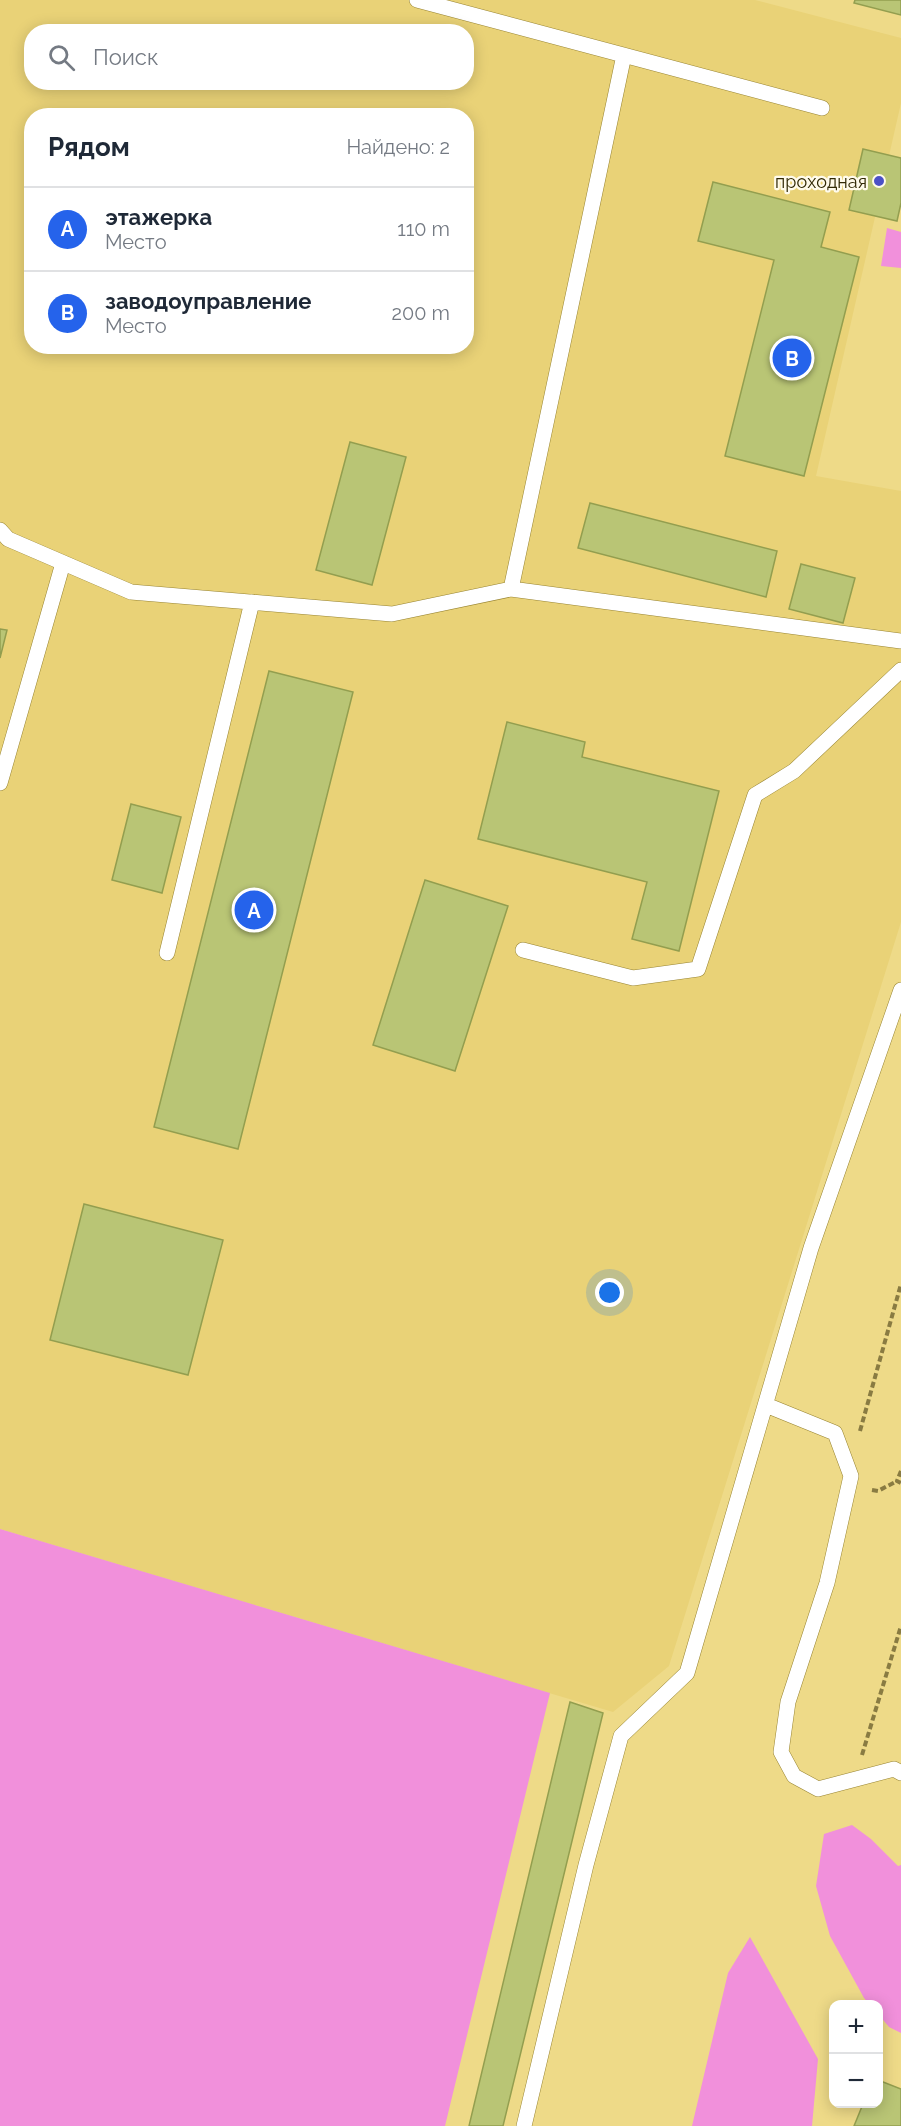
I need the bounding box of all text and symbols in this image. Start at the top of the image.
search box [24,24,474,90]
icon: search [45,41,78,74]
text: Поиск [93,44,158,70]
text: Рядом [48,132,130,162]
text: Найдено: 2 [346,135,450,159]
place label: проходная [775,171,867,192]
marker: проходная [872,174,886,188]
text: этажерка [105,204,212,230]
text: A [61,217,74,241]
text: 110 m [397,217,450,241]
text: Место [105,230,167,254]
text: заводоуправление [105,288,311,314]
text: B [61,301,74,325]
text: 200 m [392,301,450,325]
text: Место [105,314,167,338]
pin: B [772,336,812,380]
pin: A [234,888,274,932]
your location [595,1278,624,1307]
map controls [829,2000,883,2108]
button: + [829,2000,883,2054]
button: − [829,2054,883,2108]

